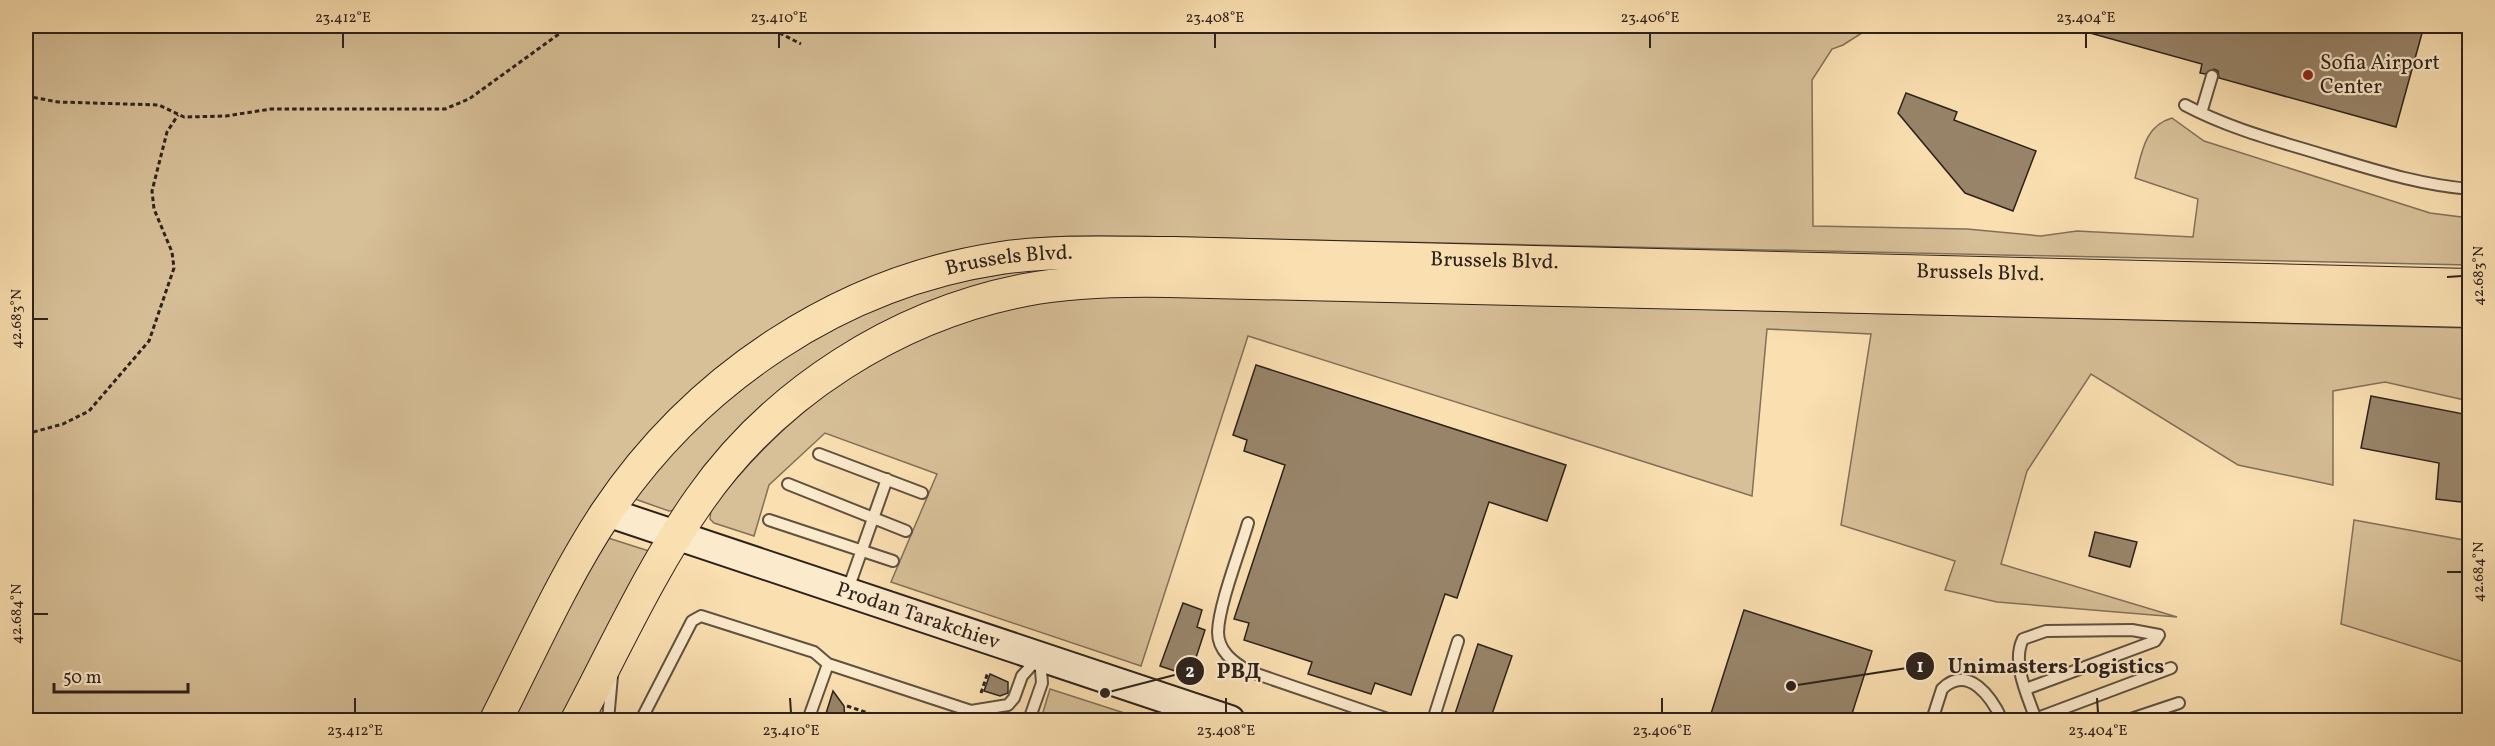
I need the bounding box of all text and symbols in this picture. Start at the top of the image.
text: 23.412°E [315,8,371,29]
text: 23.410°E [751,8,807,29]
text: 23.408°E [1186,8,1244,29]
text: 23.406°E [1621,8,1679,29]
text: 23.404°E [2056,8,2116,29]
place label: Sofia Airport Center [2320,49,2440,102]
marker: Sofia Airport Center [2301,68,2315,82]
street label: Brussels Blvd. [942,238,1073,283]
street label: Brussels Blvd. [1430,245,1559,277]
text: 42.683°N [2469,246,2490,306]
street label: Brussels Blvd. [1916,257,2045,289]
text: 42.683°N [7,289,28,349]
text: 42.684°N [2469,542,2490,602]
street label: Prodan Tarakchiev [832,575,1004,657]
text: 42.684°N [7,584,28,644]
callout: Unimasters Logistics [1905,646,2176,686]
callout: РВД [1175,651,1273,691]
text: Unimasters Logistics [1948,652,2164,683]
text: 1 [1916,655,1924,680]
scale bar [54,656,188,694]
text: РВД [1217,657,1261,688]
text: 2 [1185,660,1195,685]
text: 50 m [63,666,102,691]
text: 23.412°E [327,721,383,742]
text: 23.410°E [763,721,819,742]
text: 23.408°E [1197,721,1255,742]
text: 23.406°E [1633,721,1691,742]
text: 23.404°E [2068,721,2128,742]

